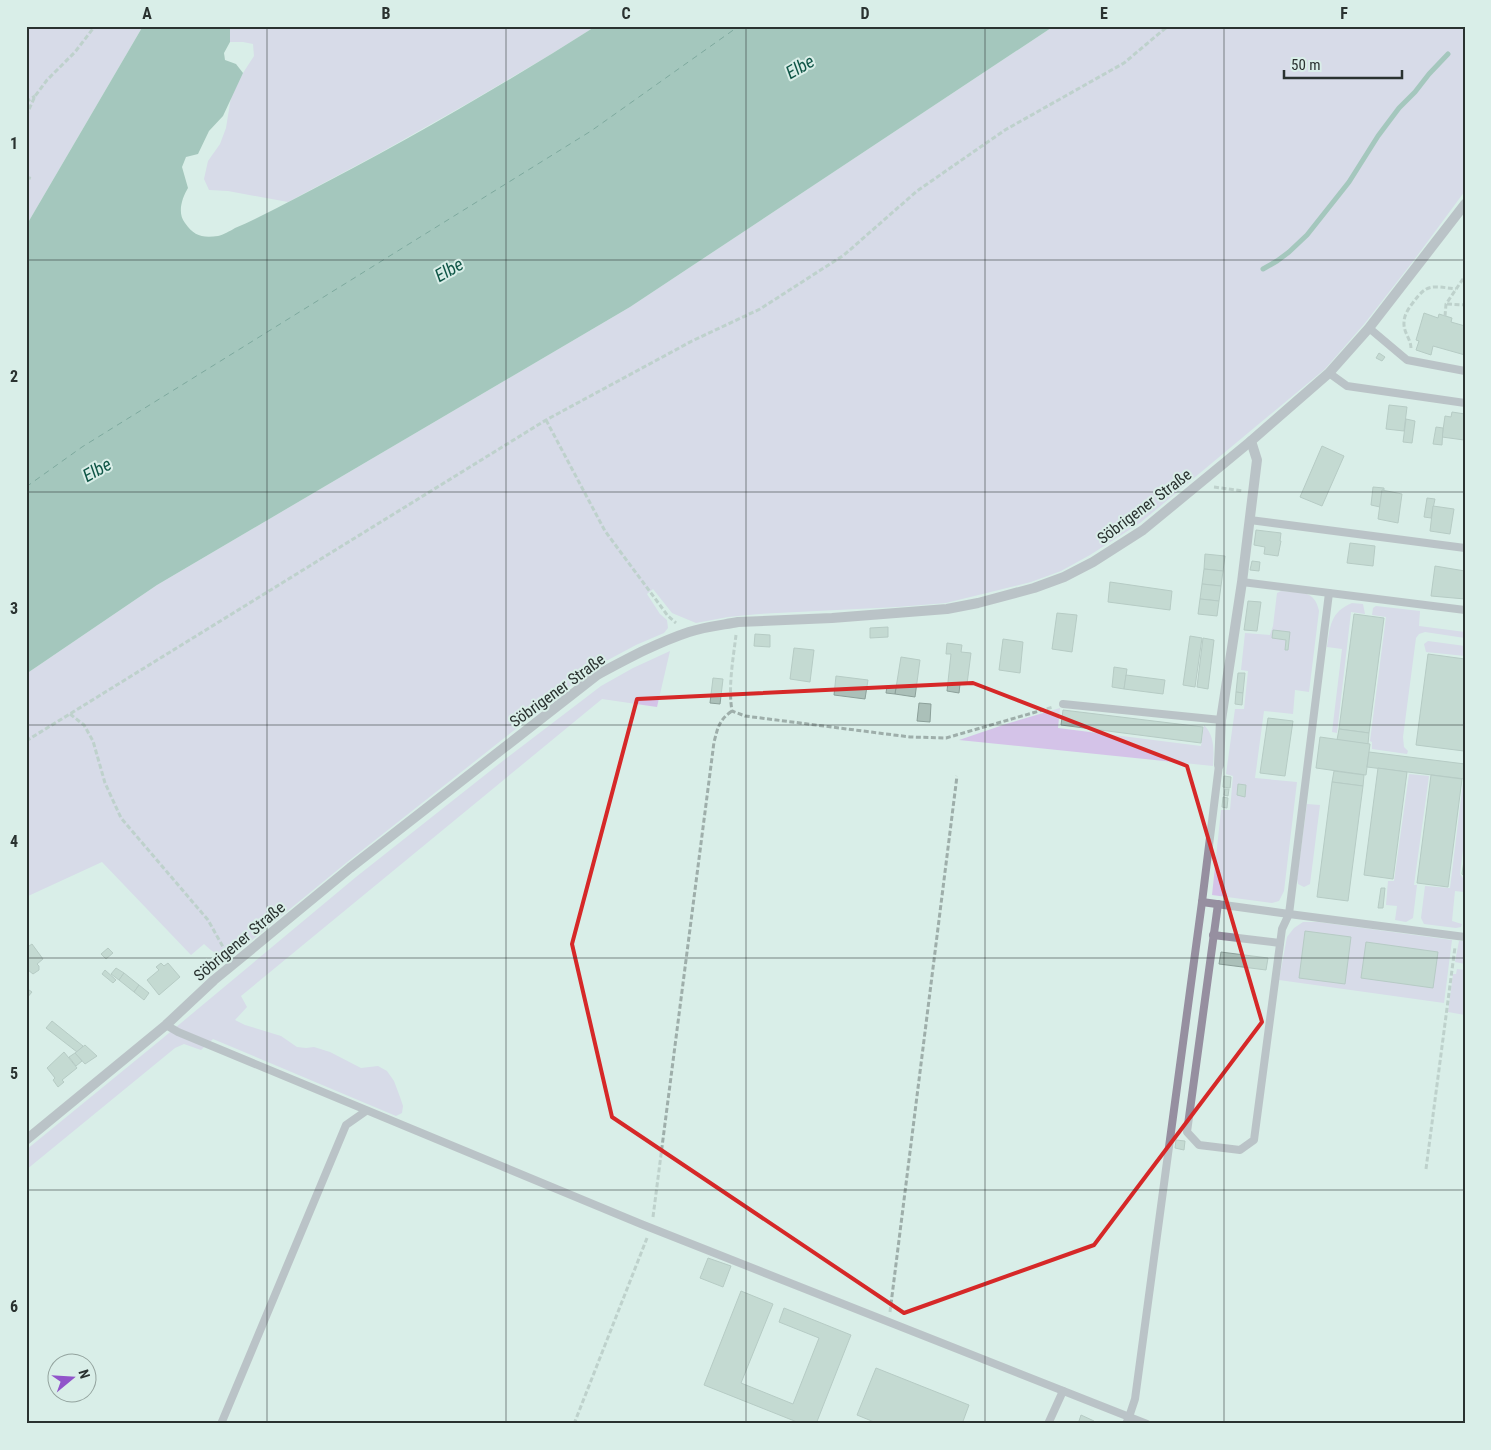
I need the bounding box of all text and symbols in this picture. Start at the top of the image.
text: A [142,4,152,23]
text: B [382,4,391,23]
text: C [621,4,631,23]
text: D [860,4,870,23]
text: E [1100,4,1108,23]
text: F [1340,4,1348,23]
scale bar [1284,48,1401,80]
water label: Elbe [782,50,818,83]
text: 50 m [1291,56,1321,74]
text: 1 [10,134,18,153]
water label: Elbe [431,253,467,286]
text: 2 [10,367,18,386]
water label: Elbe [79,453,115,486]
street label: Söbrigener Straße [1093,465,1195,548]
text: 3 [10,599,18,618]
street label: Söbrigener Straße [506,649,609,731]
text: 4 [10,832,18,851]
street label: Söbrigener Straße [190,898,289,985]
text: 5 [10,1064,18,1083]
text: 6 [10,1297,18,1316]
north arrow [48,1352,98,1402]
text: N [75,1367,93,1381]

